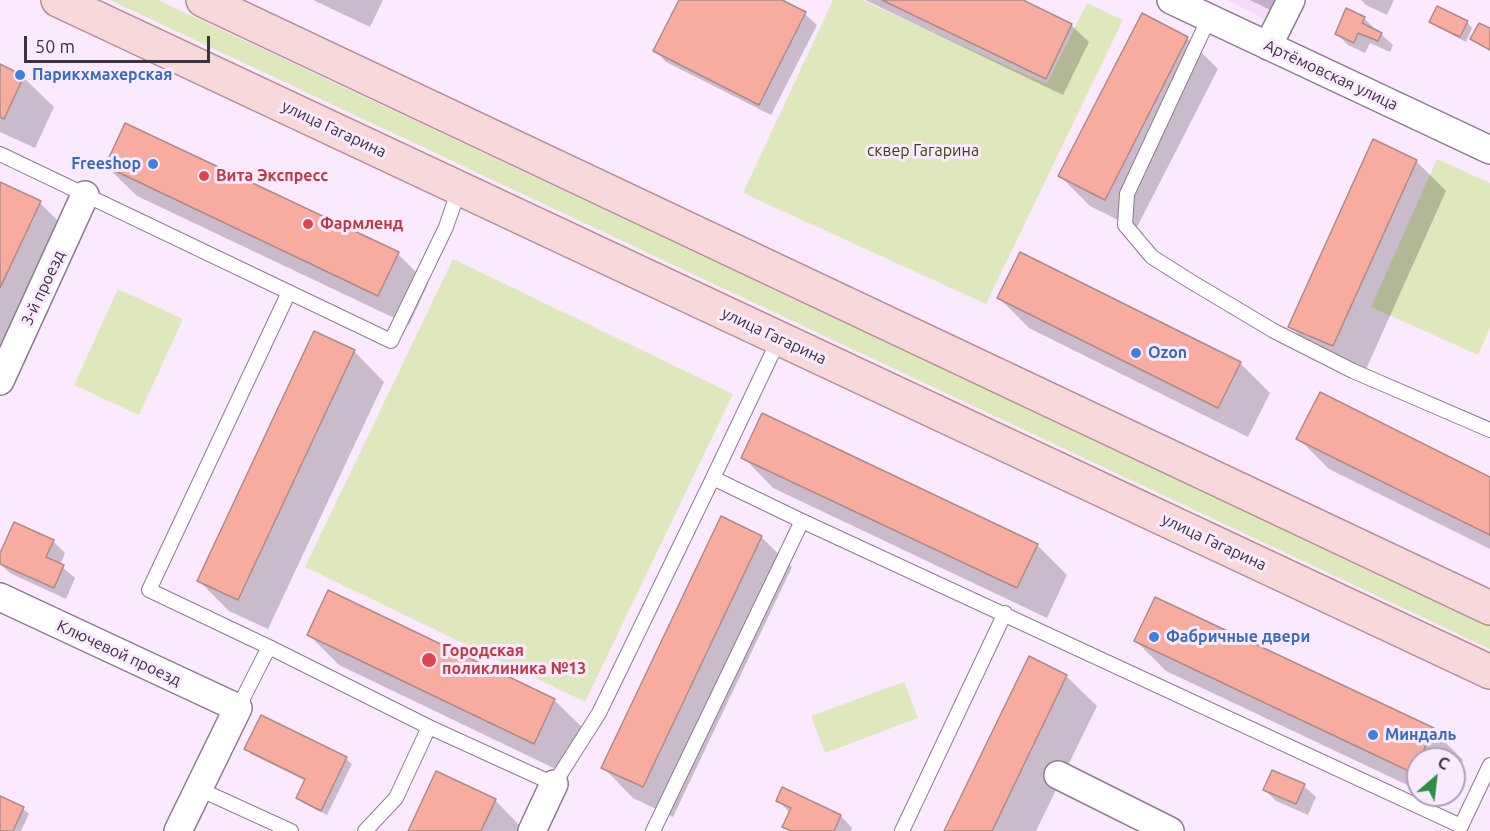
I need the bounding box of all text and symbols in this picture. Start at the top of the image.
scale bar [27,24,213,62]
text: 50 m [35,36,75,56]
street label: Артёмовская улица [1261,36,1401,114]
place label: Парикхмахерская [32,65,172,85]
marker: Парикхмахерская [13,68,27,82]
street label: улица Гагарина [279,96,389,162]
park label: сквер Гагарина [867,141,979,161]
place label: Freeshop [71,154,141,174]
marker: Freeshop [146,157,160,171]
place label: Вита Экспресс [216,166,328,186]
marker: Вита Экспресс [197,169,211,183]
place label: Фармленд [320,214,403,234]
marker: Фармленд [301,217,315,231]
street label: 3-й проезд [17,247,69,329]
street label: улица Гагарина [719,303,829,369]
place label: Ozon [1148,343,1187,363]
marker: Ozon [1129,346,1143,360]
street label: улица Гагарина [1159,509,1269,575]
street label: Ключевой проезд [54,616,184,690]
place label: Фабричные двери [1166,627,1310,647]
marker: Фабричные двери [1147,630,1161,644]
place label: Городская поликлиника №13 [442,641,586,679]
marker: Городская поликлиника №13 [420,651,438,669]
place label: Миндаль [1385,725,1456,745]
marker: Миндаль [1366,728,1380,742]
north arrow [1406,747,1466,807]
text: С [1435,753,1452,773]

